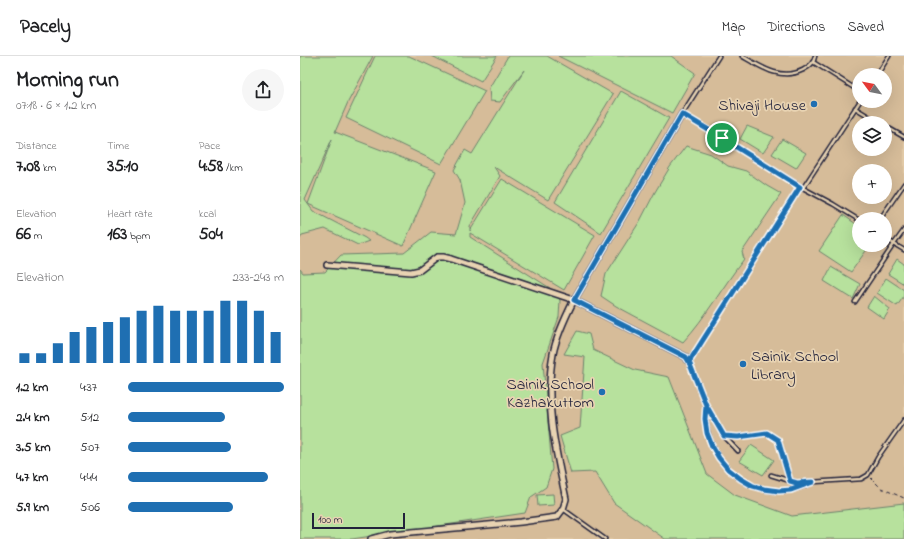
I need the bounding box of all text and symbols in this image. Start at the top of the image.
text: Pacely [20,14,71,41]
text: Map [722,17,745,38]
text: Directions [767,17,825,38]
text: Saved [847,17,884,38]
text: Morning run [16,65,119,97]
north arrow [852,68,892,108]
map controls [852,68,892,252]
button: share [242,69,284,111]
place label: Shivaji House [718,94,807,118]
text: 07:18 · 6 × 1.2 km [16,96,96,115]
marker: Shivaji House [809,99,819,109]
button: layers [852,116,892,156]
pin [705,121,739,155]
icon: arrive [711,127,733,149]
text: Distance [16,138,57,154]
text: Time [107,138,129,154]
text: Pace [199,138,220,154]
text: 7.08 [16,154,40,179]
text: 35:10 [107,154,138,179]
text: 4:58 [199,154,223,179]
text: km [40,160,56,176]
text: /km [223,160,243,176]
button: + [852,164,892,204]
text: Elevation [16,206,56,222]
text: Heart rate [107,206,152,222]
text: kcal [199,206,216,222]
button: − [852,212,892,252]
text: 66 [16,222,31,247]
text: 163 [107,222,127,247]
text: 504 [199,222,223,247]
text: m [31,228,42,244]
text: bpm [127,228,150,244]
text: Elevation [16,268,64,287]
text: 233–243 m [233,268,284,287]
place label: Sainik School Library [751,345,839,387]
marker: Sainik School Library [738,359,748,369]
place label: Sainik School Kazhakuttom [507,373,594,415]
text: 1.2 km [16,378,48,397]
text: 4:37 [80,378,97,397]
marker: Sainik School Kazhakuttom [597,387,607,397]
text: 2.4 km [16,408,50,427]
text: 5:12 [80,408,99,427]
text: 3.5 km [16,438,51,457]
text: 5:07 [80,438,100,457]
text: 4.7 km [16,468,48,487]
text: 4:44 [80,468,97,487]
text: 5.9 km [16,498,49,517]
text: 5:06 [80,498,100,517]
scale bar [312,511,405,530]
text: 100 m [318,512,342,528]

